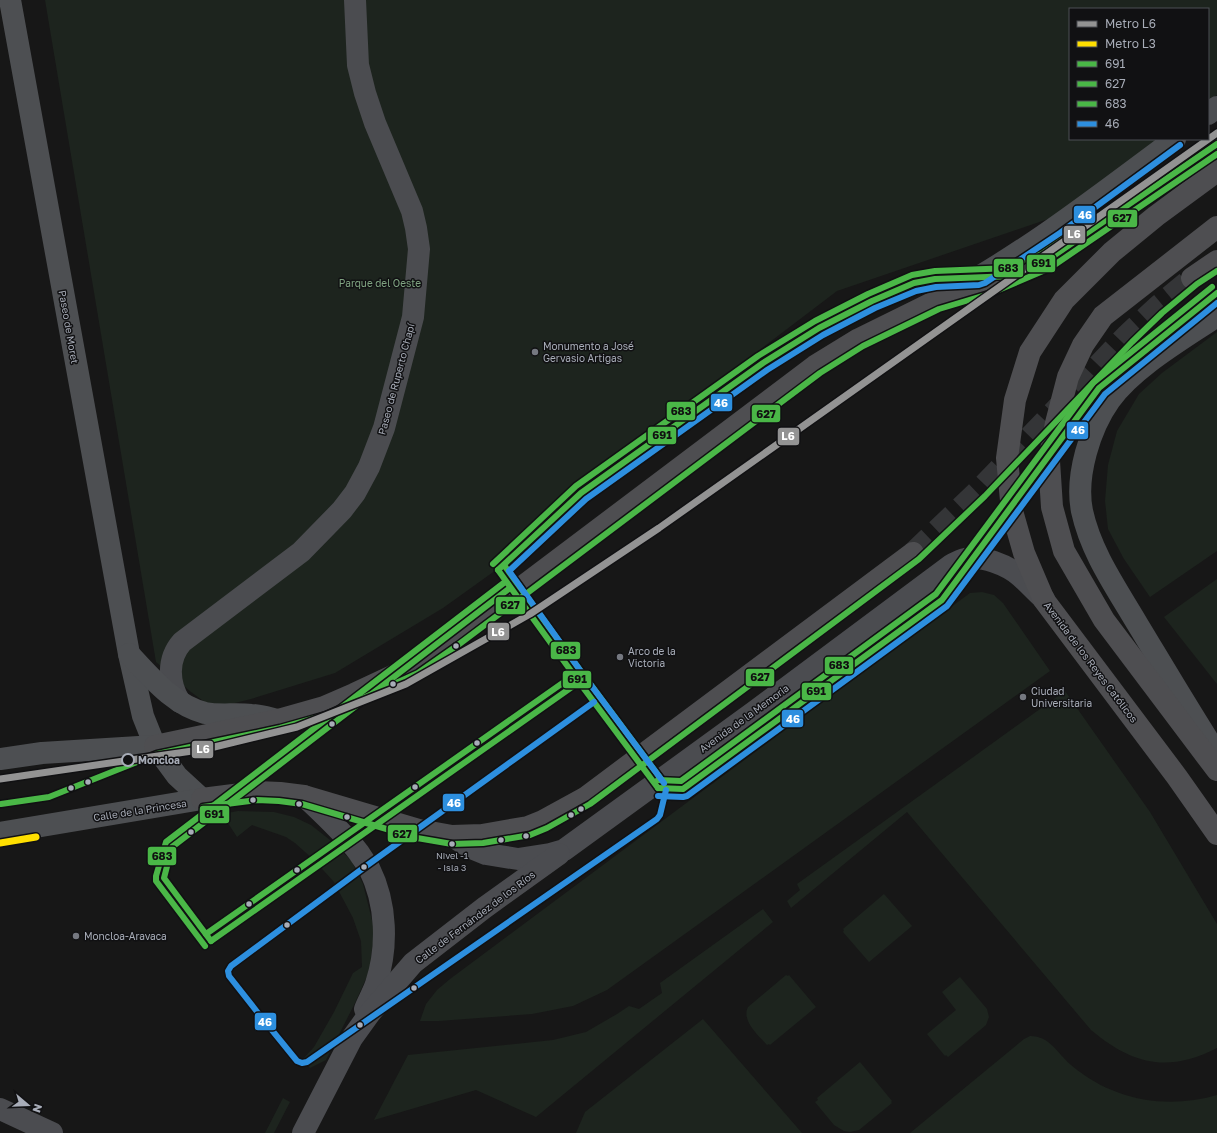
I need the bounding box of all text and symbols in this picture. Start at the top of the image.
legend [1069,8,1209,140]
text: Metro L6 [1105,16,1156,31]
text: Metro L3 [1105,36,1156,51]
text: 691 [1105,56,1126,71]
text: 627 [1105,76,1126,91]
text: 683 [1105,96,1127,111]
text: 46 [1105,116,1120,131]
line badge: 46 [1073,205,1096,224]
text: 46 [1078,208,1092,221]
line badge: 627 [1107,209,1138,228]
text: 627 [1112,211,1132,224]
line badge: L6 [1063,225,1086,244]
text: L6 [1067,227,1081,240]
line badge: 691 [1026,254,1056,273]
text: 691 [1031,256,1051,269]
line badge: 683 [993,258,1024,278]
text: 683 [998,261,1019,274]
park label: Parque del Oeste [339,277,421,289]
street label: Paseo de Moret [57,289,81,365]
street label: Paseo de Ruperto Chapí [375,321,417,436]
place label: Monumento a José Gervasio Artigas [543,340,634,364]
marker: Monumento a José Gervasio Artigas [530,347,540,357]
line badge: 46 [710,393,733,412]
text: 46 [714,396,728,409]
line badge: 683 [666,401,696,421]
text: 683 [671,404,692,417]
line badge: 627 [751,404,781,423]
text: 627 [756,407,776,420]
line badge: 46 [1066,421,1089,440]
text: 46 [1071,423,1085,436]
line badge: 691 [647,426,677,445]
line badge: L6 [777,427,800,446]
text: 691 [652,428,672,441]
text: L6 [781,429,795,442]
line badge: 627 [495,596,526,615]
text: 627 [500,598,520,611]
street label: Avenida de los Reyes Católicos [1042,599,1140,725]
line badge: L6 [487,622,510,641]
text: L6 [491,625,505,638]
unlabelled marker [451,641,461,651]
line badge: 683 [550,641,581,660]
text: 683 [556,643,577,656]
place label: Arco de la Victoria [628,645,676,669]
marker: Arco de la Victoria [615,652,625,662]
line badge: 683 [824,656,854,675]
text: 683 [829,658,850,671]
line badge: 627 [745,668,775,687]
line badge: 691 [562,670,592,689]
text: 627 [750,670,770,683]
text: 691 [567,672,587,685]
unlabelled marker [388,679,398,689]
street label: Avenida de la Memoria [697,681,791,755]
line badge: 691 [801,682,832,701]
text: 691 [806,684,826,697]
place label: Ciudad Universitaria [1031,685,1092,709]
marker: Ciudad Universitaria [1018,692,1028,702]
line badge: 46 [781,709,804,728]
text: 46 [786,712,800,725]
unlabelled marker [327,719,337,729]
unlabelled marker [472,738,482,748]
line badge: L6 [191,740,214,759]
text: L6 [196,742,210,755]
marker: Moncloa [121,753,135,767]
place label: Moncloa [138,754,180,766]
unlabelled marker [83,777,93,787]
unlabelled marker [410,782,420,792]
unlabelled marker [66,783,76,793]
line badge: 46 [442,793,465,812]
unlabelled marker [248,795,258,805]
text: 46 [447,796,461,809]
street label: Calle de la Princesa [92,797,188,823]
unlabelled marker [294,799,304,809]
unlabelled marker [576,804,586,814]
line badge: 691 [199,805,230,824]
text: 691 [204,807,224,820]
unlabelled marker [566,810,576,820]
unlabelled marker [342,812,352,822]
line badge: 627 [387,824,418,843]
unlabelled marker [186,827,196,837]
text: 627 [392,827,412,840]
unlabelled marker [521,831,531,841]
unlabelled marker [496,835,506,845]
marker: Nivel -1 - Isla 3 [447,839,457,849]
line badge: 683 [147,846,177,866]
text: 683 [152,849,173,862]
place label: Nivel -1 - Isla 3 [436,850,469,873]
unlabelled marker [359,862,369,872]
unlabelled marker [292,865,302,875]
street label: Calle de Fernández de los Ríos [413,868,537,966]
unlabelled marker [244,899,254,909]
unlabelled marker [282,920,292,930]
place label: Moncloa-Aravaca [84,930,167,942]
marker: Moncloa-Aravaca [71,931,81,941]
unlabelled marker [409,983,419,993]
line badge: 46 [254,1012,277,1031]
text: 46 [258,1015,272,1028]
unlabelled marker [355,1020,365,1030]
north arrow [8,1085,48,1125]
text: N [30,1102,45,1114]

